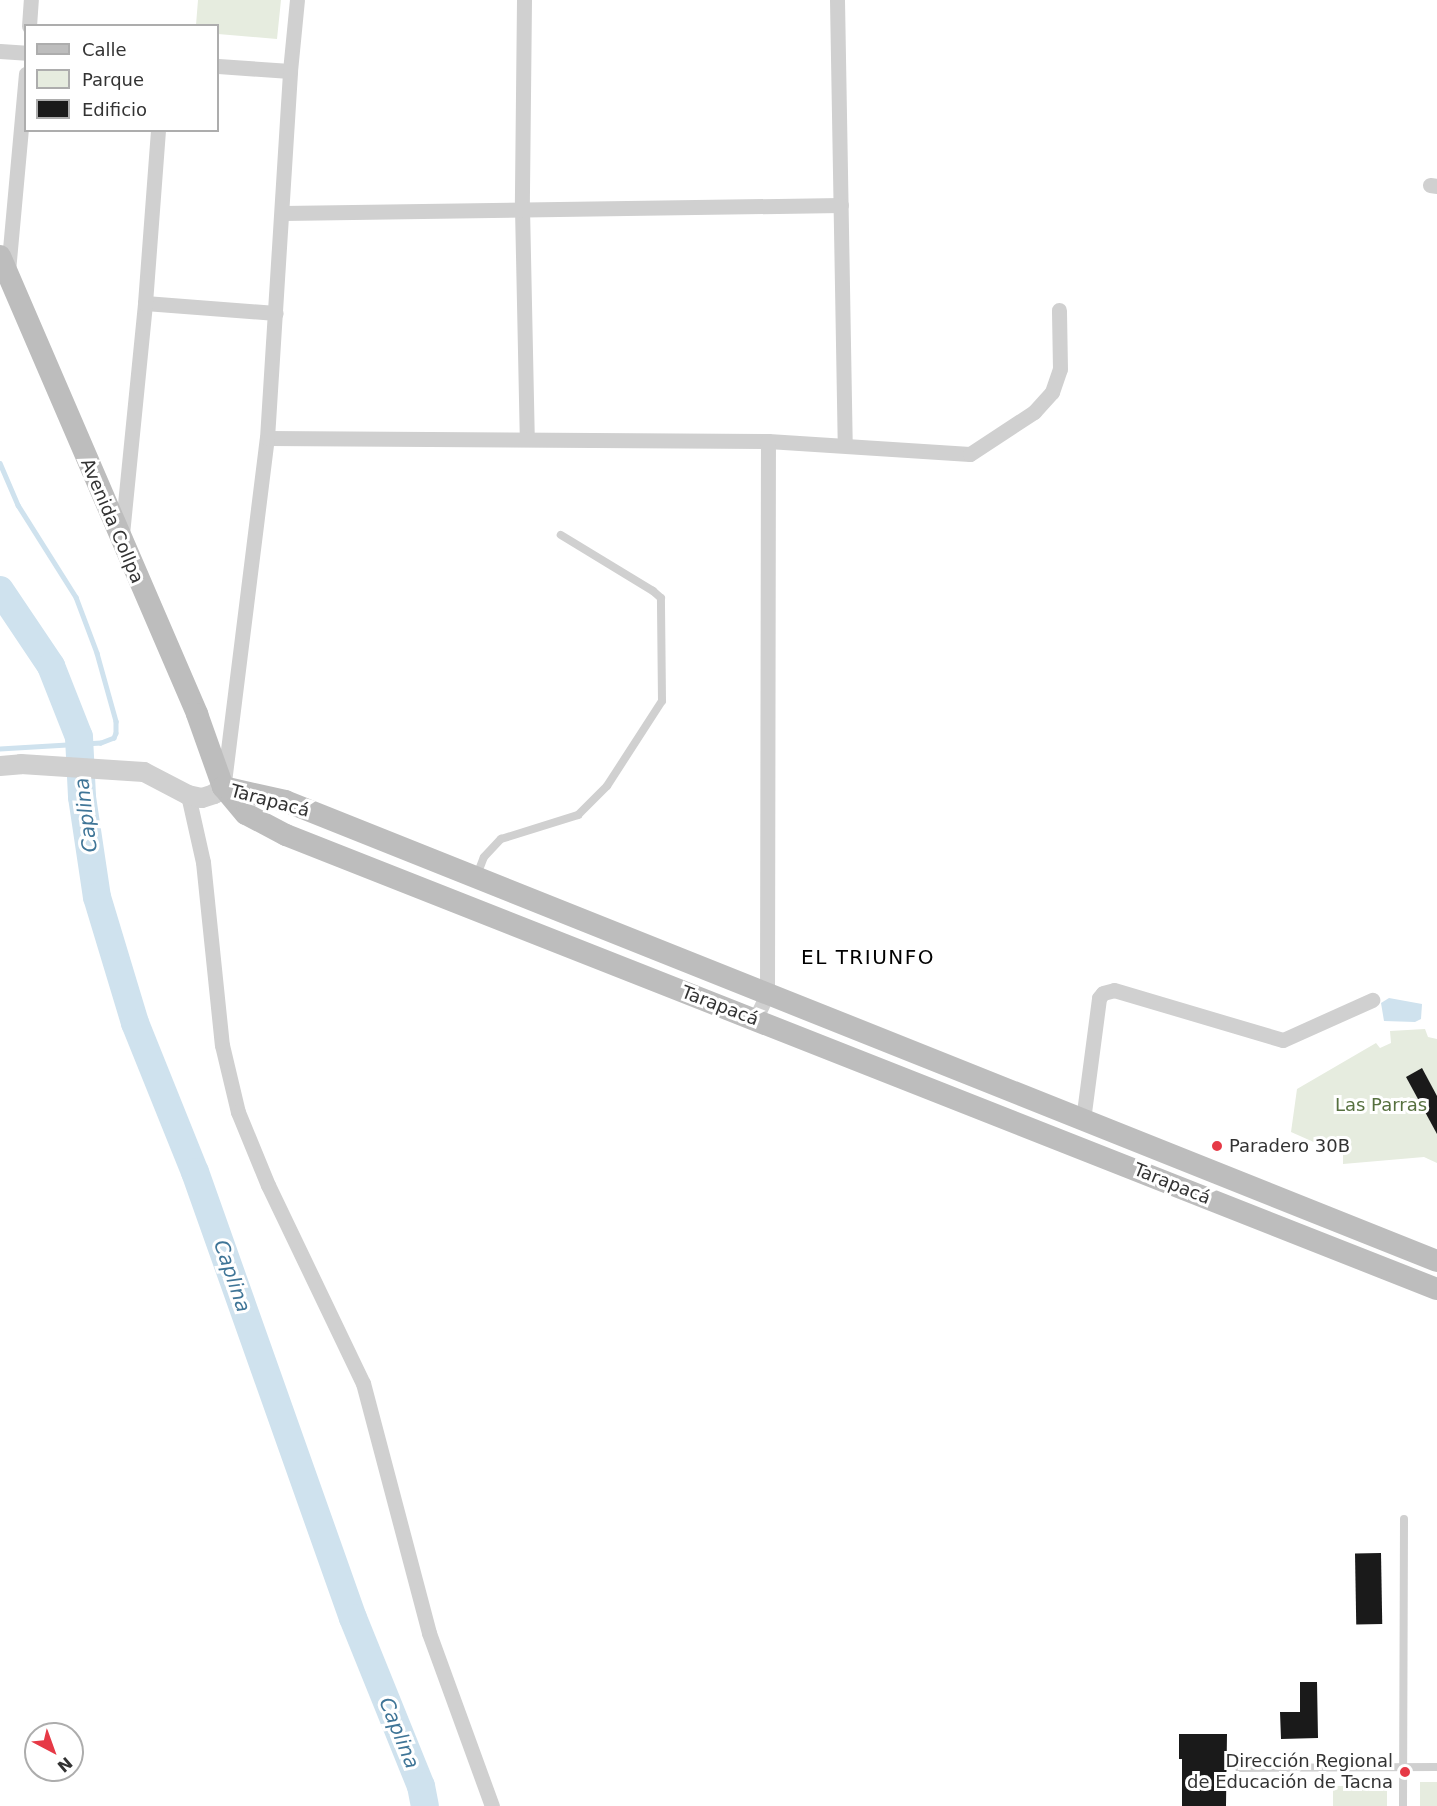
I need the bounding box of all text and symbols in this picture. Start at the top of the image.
legend [24,24,219,132]
text: Calle [82,39,127,60]
text: Parque [82,69,144,90]
text: Edificio [82,99,147,120]
street label: Avenida Collpa [76,455,148,587]
water label: Caplina [70,776,102,854]
street label: Tarapacá [228,780,312,822]
district label: EL TRIUNFO [801,945,935,969]
street label: Tarapacá [678,981,762,1031]
park label: Las Parras [1335,1094,1427,1116]
place label: Paradero 30B [1229,1135,1350,1157]
marker: Paradero 30B [1210,1139,1224,1153]
street label: Tarapacá [1130,1159,1214,1209]
water label: Caplina [208,1237,256,1315]
water label: Caplina [374,1694,424,1772]
north arrow [24,1722,84,1782]
place label: Dirección Regional de Educación de Tacna [1187,1751,1393,1794]
text: N [54,1753,76,1776]
marker: Dirección Regional de Educación de Tacna [1398,1765,1412,1779]

